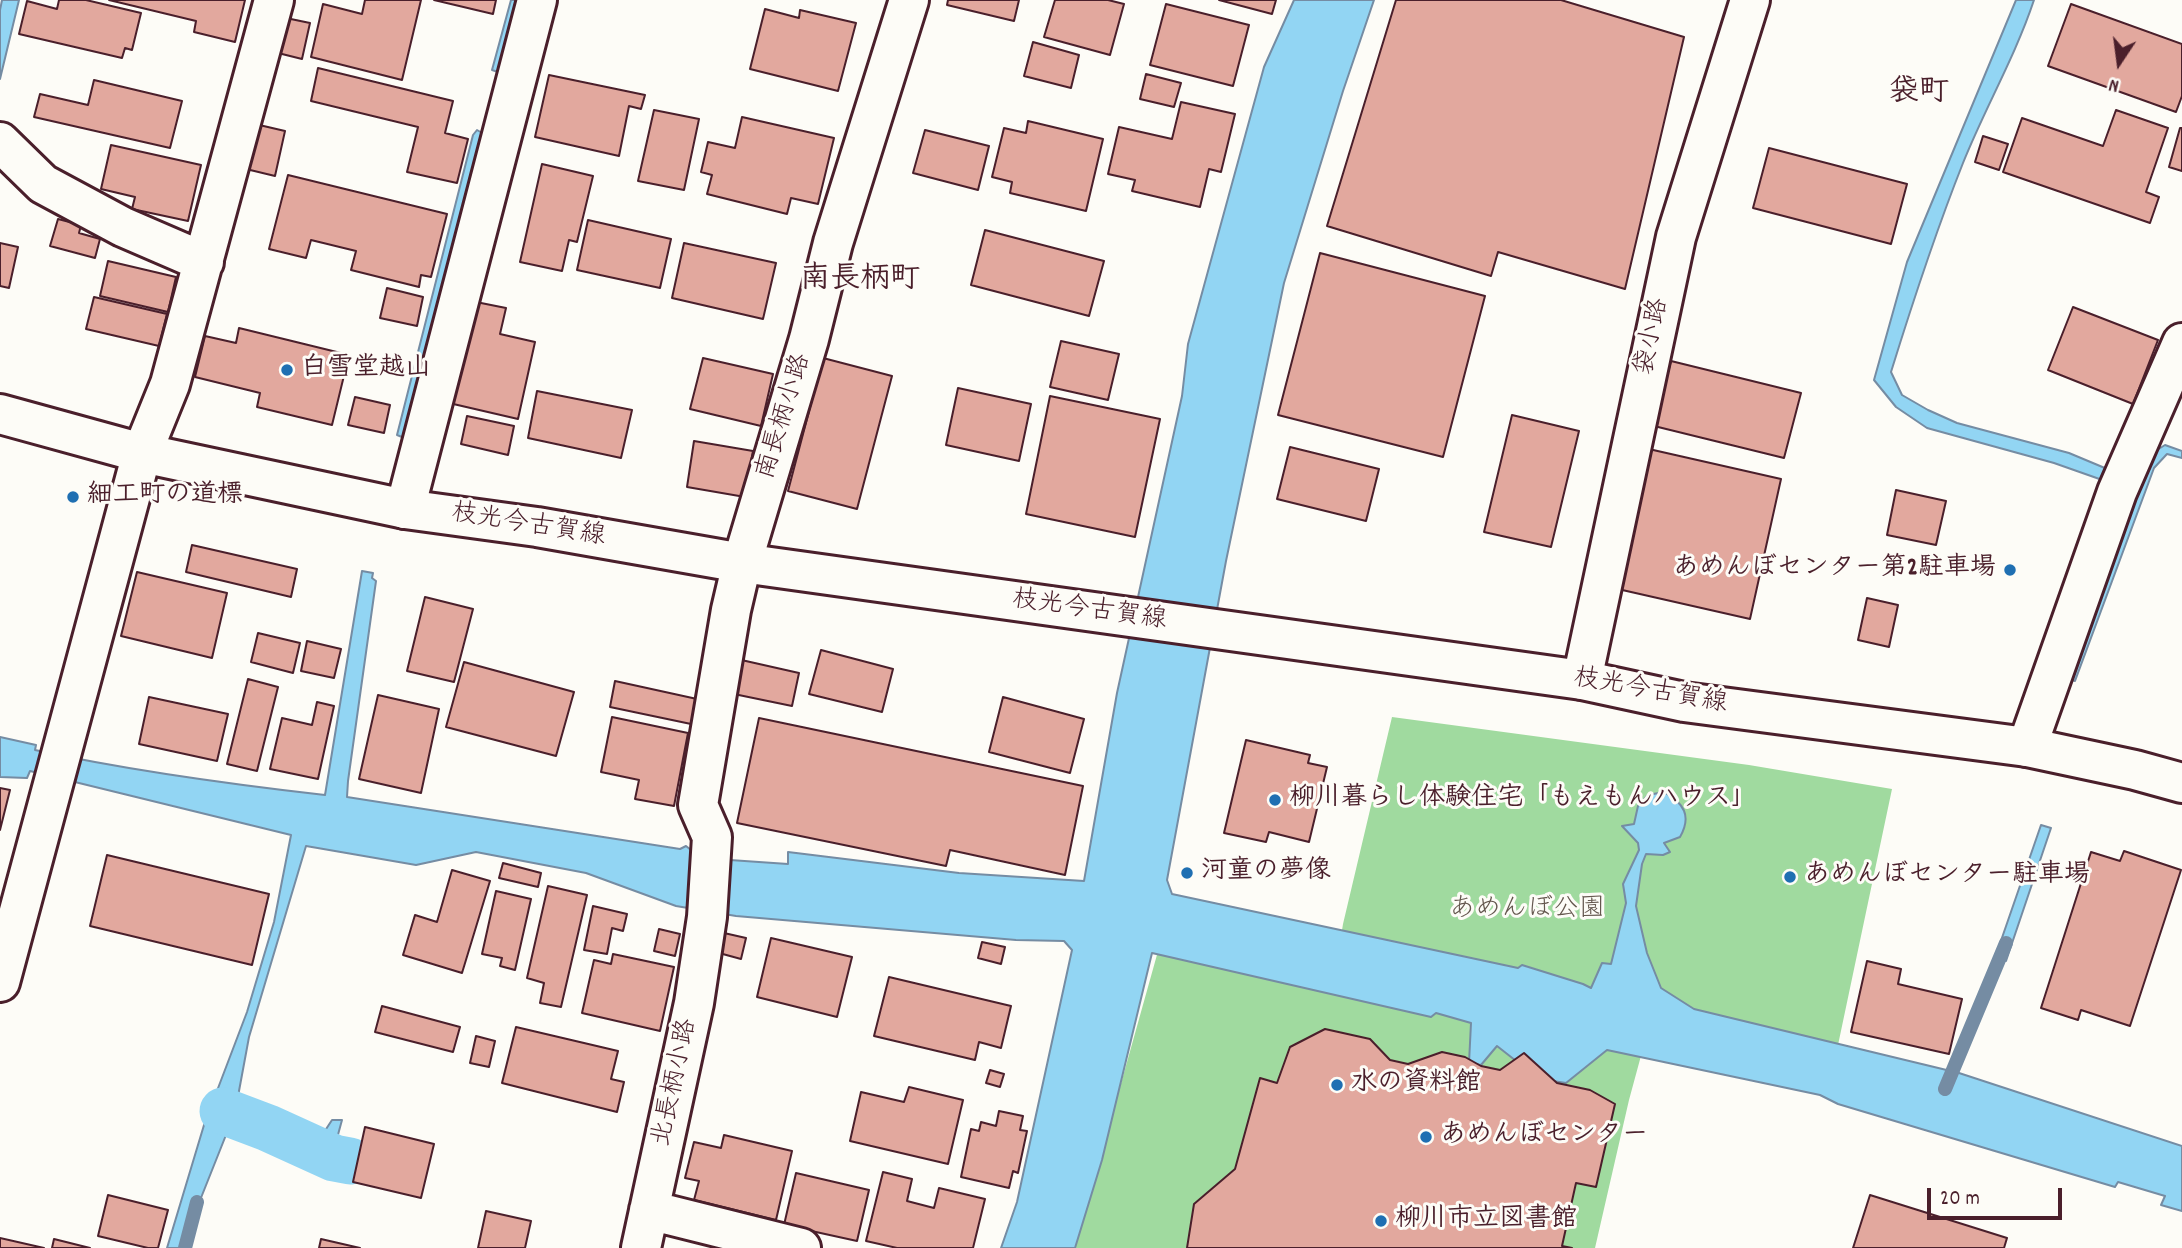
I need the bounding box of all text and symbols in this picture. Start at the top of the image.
north arrow [2084,28,2154,98]
text: N [2107,70,2122,98]
district label: 袋町 [1889,77,1949,113]
district label: 南長柄町 [800,264,920,300]
street label: 袋小路 [1631,296,1677,378]
street label: 南長柄小路 [752,350,820,484]
place label: 白雪堂越山 [301,354,431,386]
marker: 白雪堂越山 [279,362,295,378]
place label: 細工町の道標 [87,481,243,513]
marker: 細工町の道標 [65,489,81,505]
street label: 枝光今古賀線 [449,499,607,555]
place label: あめんぼセンター第2駐車場 [1673,554,1996,586]
marker: あめんぼセンター第2駐車場 [2002,562,2018,578]
street label: 枝光今古賀線 [1010,586,1168,638]
street label: 枝光今古賀線 [1570,664,1730,722]
place label: 柳川暮らし体験住宅「もえもんハウス」 [1289,784,1757,816]
marker: 柳川暮らし体験住宅「もえもんハウス」 [1267,792,1283,808]
place label: 河童の夢像 [1201,857,1331,889]
place label: あめんぼセンター駐車場 [1804,861,2090,893]
marker: 河童の夢像 [1179,865,1195,881]
marker: あめんぼセンター駐車場 [1782,869,1798,885]
park label: あめんぼ公園 [1449,895,1605,927]
street label: 北長柄小路 [648,1016,706,1150]
place label: 水の資料館 [1351,1069,1481,1101]
marker: 水の資料館 [1329,1077,1345,1093]
place label: あめんぼセンター [1440,1121,1648,1153]
marker: あめんぼセンター [1418,1129,1434,1145]
scale bar [1930,1174,2065,1218]
text: 20 m [1940,1185,1980,1215]
place label: 柳川市立図書館 [1395,1205,1577,1237]
marker: 柳川市立図書館 [1373,1213,1389,1229]

